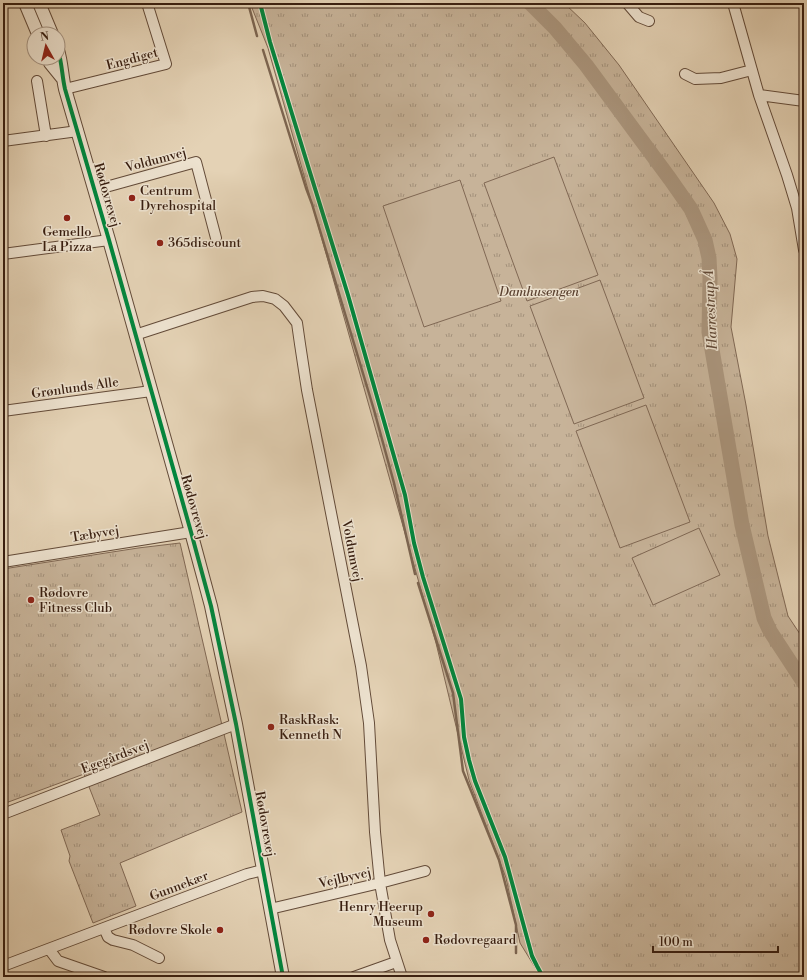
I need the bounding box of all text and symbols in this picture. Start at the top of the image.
north arrow [26,26,66,66]
text: N [39,30,50,45]
street label: Engdiget [104,44,160,74]
street label: Voldumvej [123,144,188,176]
street label: Rødovrevej [90,161,124,229]
place label: Centrum Dyrehospital [140,183,216,214]
marker: Centrum Dyrehospital [127,193,137,203]
marker: Gemello La Pizza [62,213,72,223]
place label: Gemello La Pizza [42,224,92,255]
place label: 365discount [168,235,242,251]
marker: 365discount [155,238,165,248]
water label: Harrestrup Å [698,269,722,351]
park label: Damhusengen [498,284,580,300]
street label: Grønlunds Alle [30,374,120,402]
street label: Rødovrevej [177,473,211,541]
street label: Voldumvej [338,518,366,583]
street label: Tæbyvej [70,522,120,546]
place label: Rødovre Fitness Club [39,585,112,616]
marker: Rødovre Fitness Club [26,595,36,605]
place label: RaskRask: Kenneth N [279,712,342,743]
marker: RaskRask: Kenneth N [266,722,276,732]
street label: Egegårdsvej [79,737,151,777]
street label: Rødovrevej [251,790,279,858]
street label: Vejlbyvej [316,864,373,892]
street label: Gunnekær [147,867,211,905]
place label: Henry Heerup Museum [339,899,424,930]
marker: Henry Heerup Museum [426,909,436,919]
place label: Rødovre Skole [128,922,212,938]
marker: Rødovre Skole [215,925,225,935]
scale bar [653,928,778,954]
place label: Rødovregaard [434,932,517,948]
marker: Rødovregaard [421,935,431,945]
text: 100 m [659,935,693,950]

